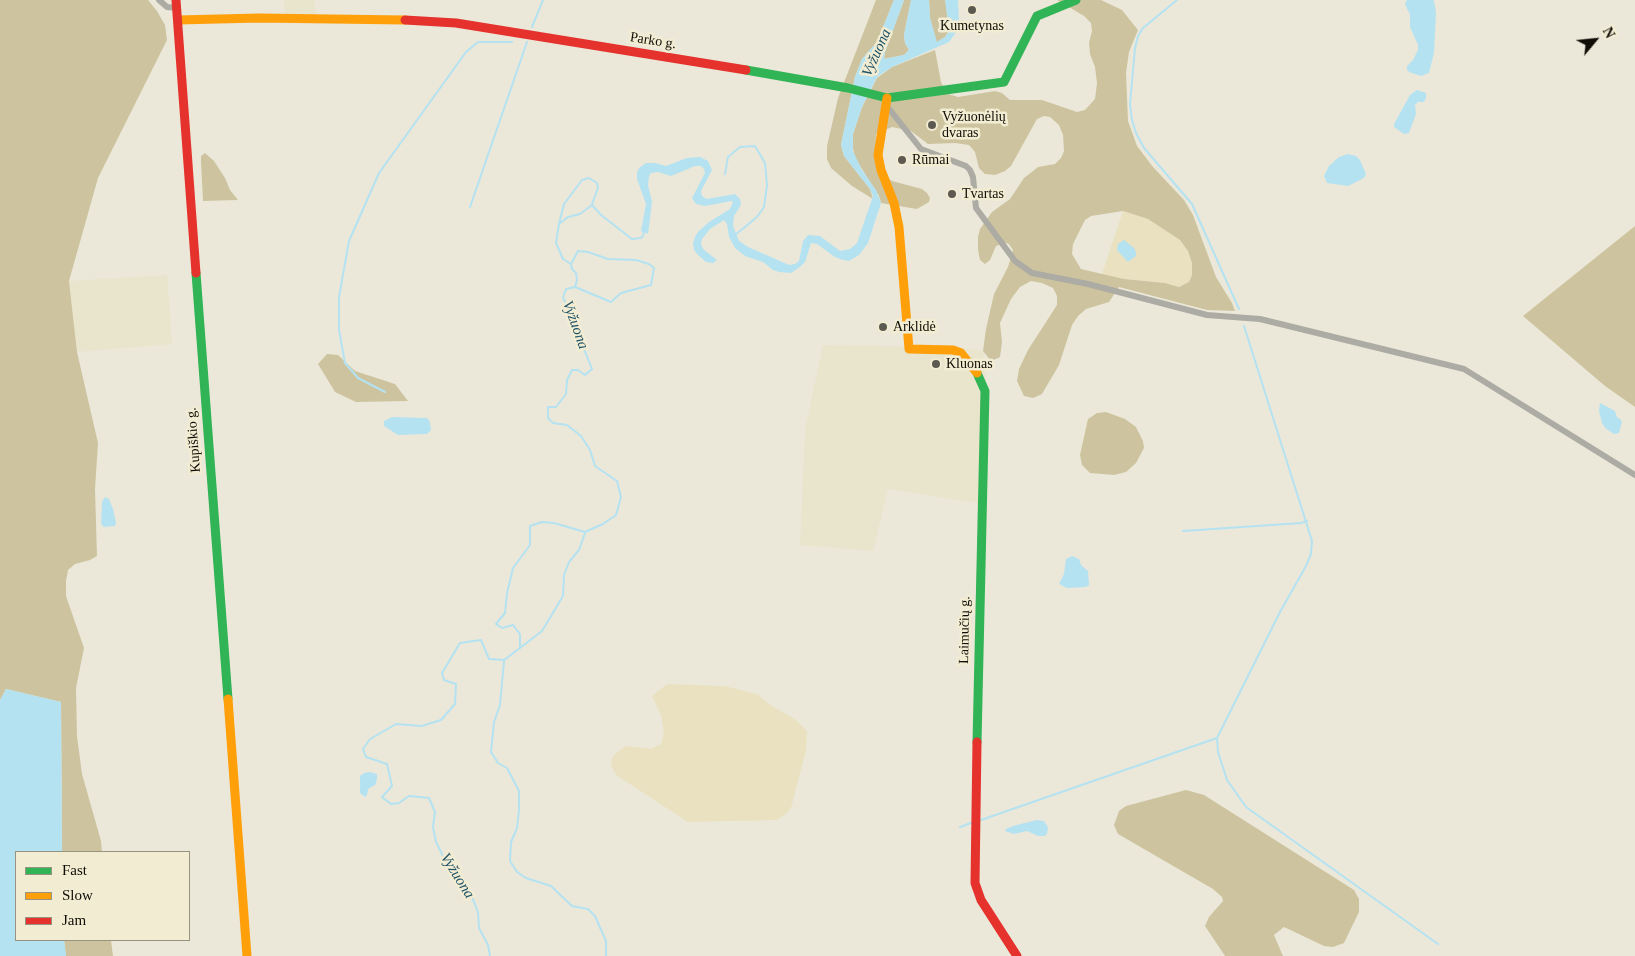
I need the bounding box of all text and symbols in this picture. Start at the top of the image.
marker: Kumetynas [966,4,978,16]
north arrow [1570,15,1620,65]
place label: Kumetynas [940,18,1004,34]
text: N [1600,25,1618,41]
water label: Vyžuona [859,26,895,80]
street label: Parko g. [629,29,677,53]
place label: Vyžuonėlių dvaras [942,109,1006,142]
marker: Vyžuonėlių dvaras [926,119,938,131]
place label: Rūmai [912,152,949,168]
marker: Rūmai [896,154,908,166]
place label: Tvartas [962,186,1004,202]
marker: Tvartas [946,188,958,200]
water label: Vyžuona [558,298,592,352]
place label: Arklidė [893,319,936,335]
marker: Arklidė [877,321,889,333]
place label: Kluonas [946,356,993,372]
marker: Kluonas [930,358,942,370]
street label: Kupiškio g. [183,407,205,473]
street label: Laimučių g. [956,596,974,664]
water label: Vyžuona [436,850,478,902]
legend [15,851,190,941]
text: Fast [62,862,87,878]
text: Slow [62,887,93,903]
text: Jam [62,912,86,928]

